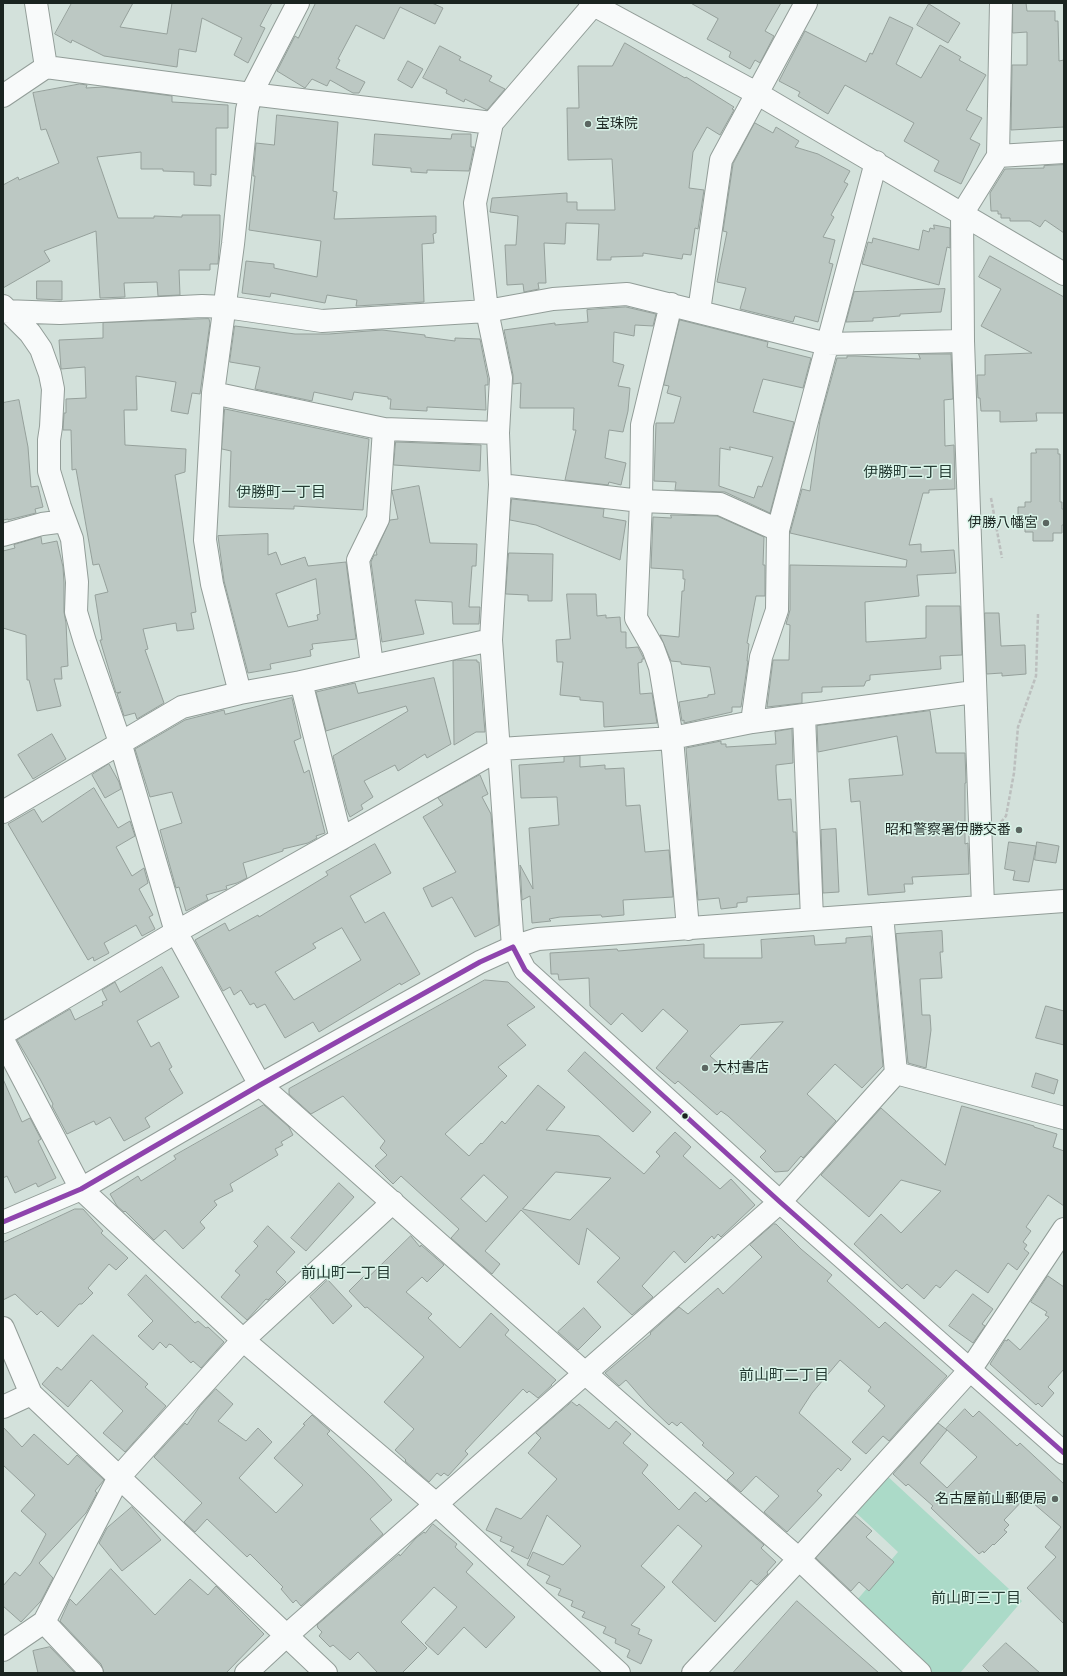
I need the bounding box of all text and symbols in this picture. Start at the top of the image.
place label: 宝珠院 [596,116,638,132]
marker: 宝珠院 [583,119,593,129]
district label: 伊勝町二丁目 [863,464,953,482]
district label: 伊勝町一丁目 [236,484,326,502]
place label: 伊勝八幡宮 [968,515,1038,531]
marker: 伊勝八幡宮 [1041,518,1051,528]
place label: 昭和警察署伊勝交番 [885,822,1011,838]
marker: 昭和警察署伊勝交番 [1014,825,1024,835]
place label: 大村書店 [713,1060,769,1076]
marker: 大村書店 [700,1063,710,1073]
unlabelled marker [680,1111,690,1121]
district label: 前山町一丁目 [301,1265,391,1283]
district label: 前山町二丁目 [739,1367,829,1385]
place label: 名古屋前山郵便局 [935,1491,1047,1507]
marker: 名古屋前山郵便局 [1050,1494,1060,1504]
district label: 前山町三丁目 [931,1590,1021,1608]

